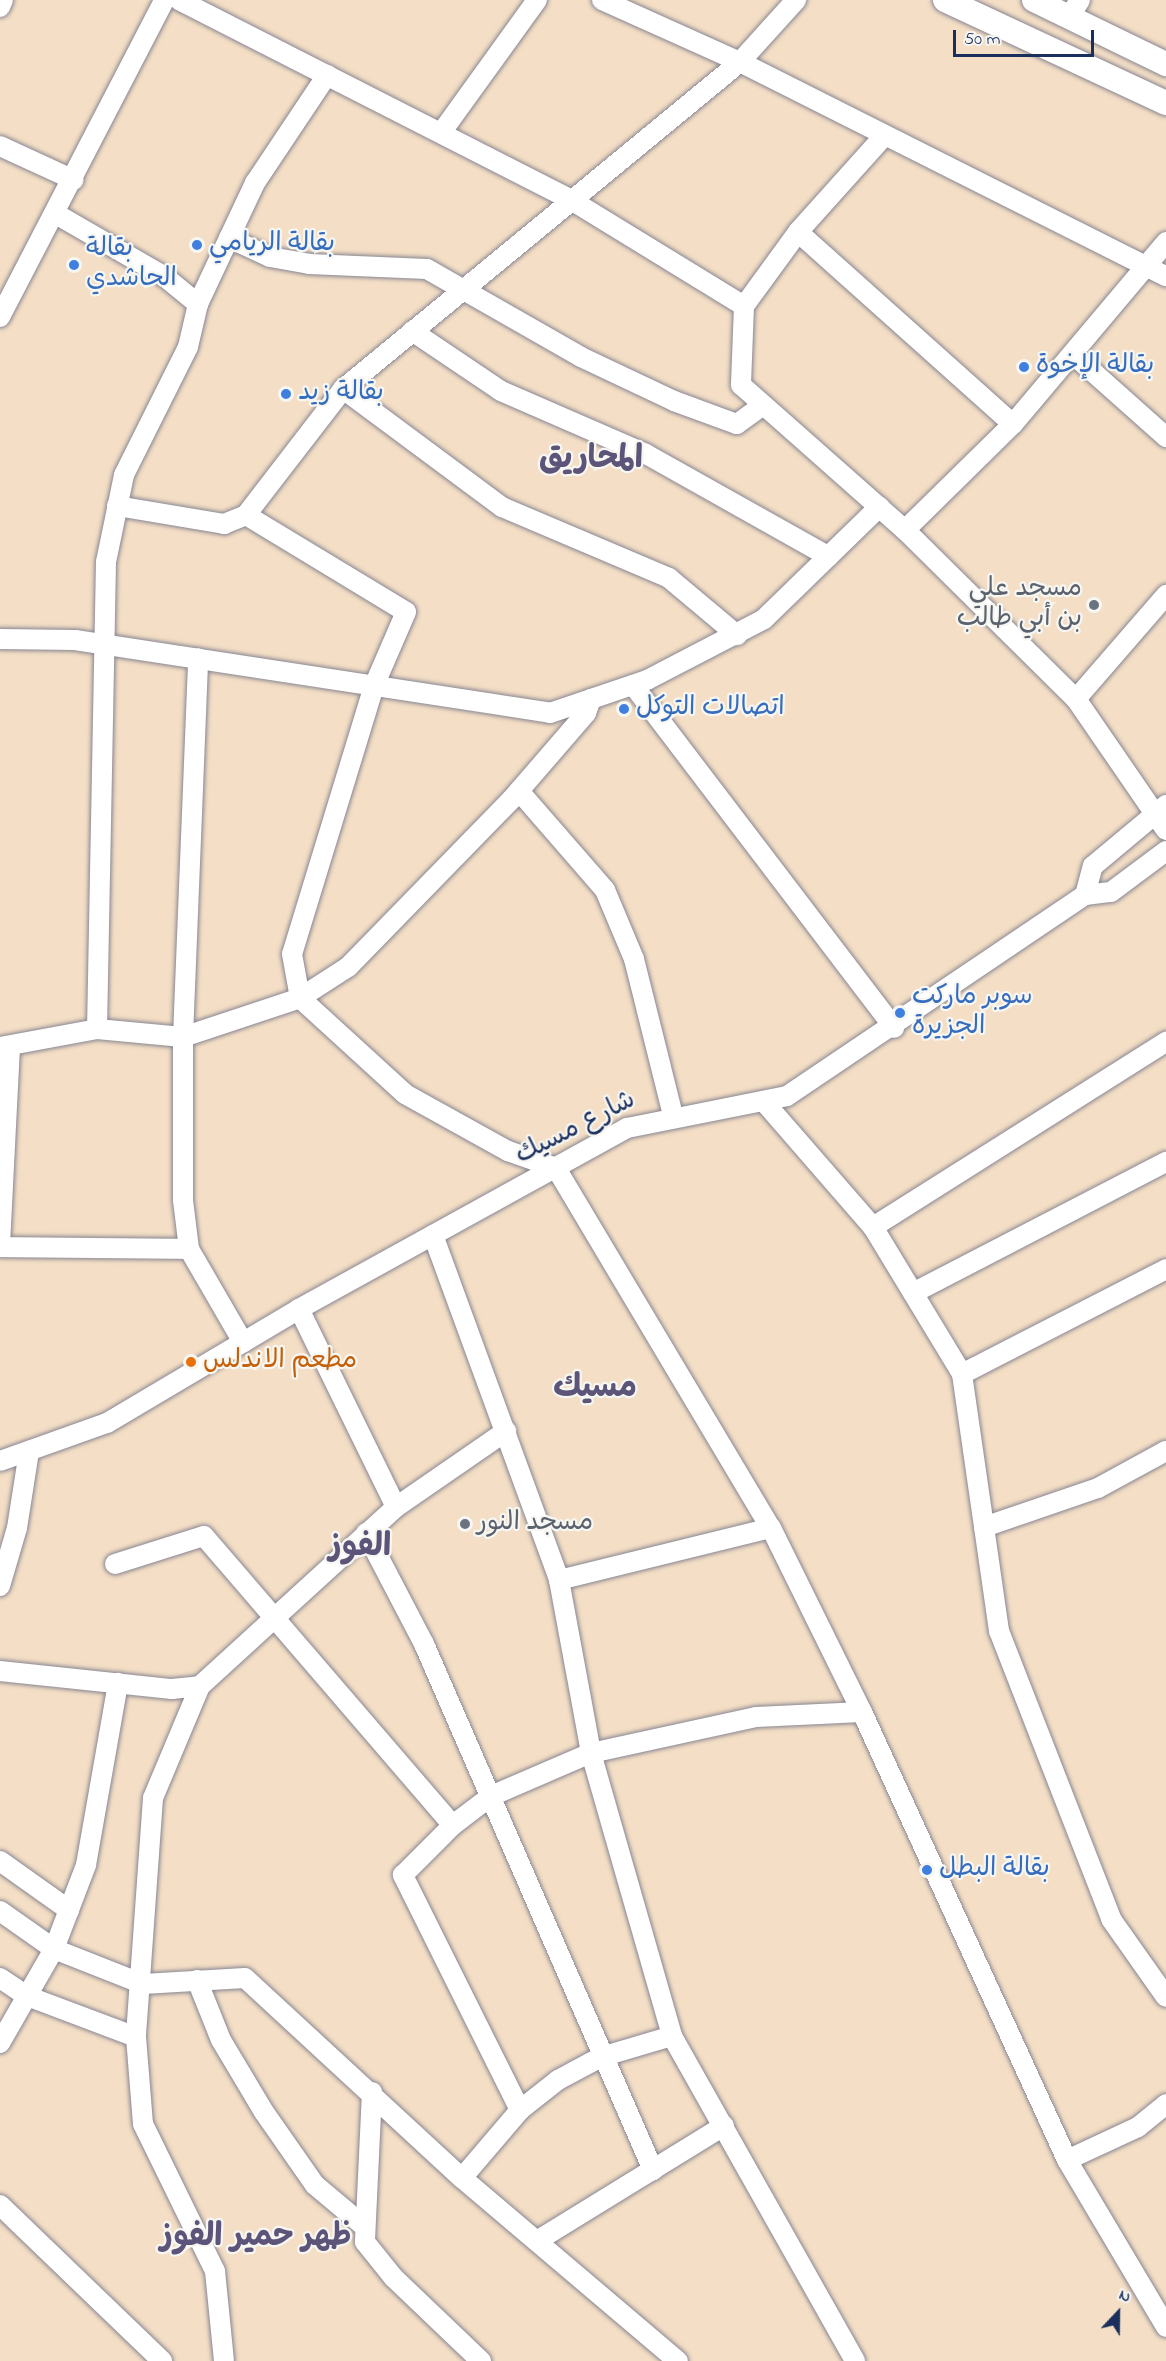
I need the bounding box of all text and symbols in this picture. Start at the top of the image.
scale bar [956,18,1097,56]
text: 50 m [964,27,1001,53]
place label: بقالة الريامي [209,229,335,261]
place label: بقالة الحاشدي [86,234,177,296]
marker: بقالة الريامي [190,238,204,252]
marker: بقالة الحاشدي [67,258,81,272]
place label: بقالة الإخوة [1036,351,1154,383]
marker: بقالة الإخوة [1017,360,1031,374]
place label: بقالة زيد [298,378,384,410]
marker: بقالة زيد [279,387,293,401]
district label: المحاريق [539,441,643,479]
place label: مسجد علي بن أبي طالب [957,574,1082,636]
marker: مسجد علي بن أبي طالب [1087,598,1101,612]
place label: اتصالات التوكل [636,693,785,725]
marker: اتصالات التوكل [617,702,631,716]
place label: سوبر ماركت الجزيرة [912,982,1033,1044]
marker: سوبر ماركت الجزيرة [893,1006,907,1020]
street label: شارع مسيك [511,1086,641,1172]
place label: مطعم الاندلس [203,1346,357,1378]
marker: مطعم الاندلس [184,1355,198,1369]
district label: مسيك [553,1370,637,1408]
place label: مسجد النور [477,1508,593,1540]
marker: مسجد النور [458,1517,472,1531]
district label: الفوز [329,1529,391,1567]
place label: بقالة البطل [939,1854,1050,1886]
marker: بقالة البطل [920,1863,934,1877]
district label: ظهر حمير الفوز [160,2219,352,2257]
north arrow [1088,2283,1148,2343]
text: N [1115,2283,1134,2309]

